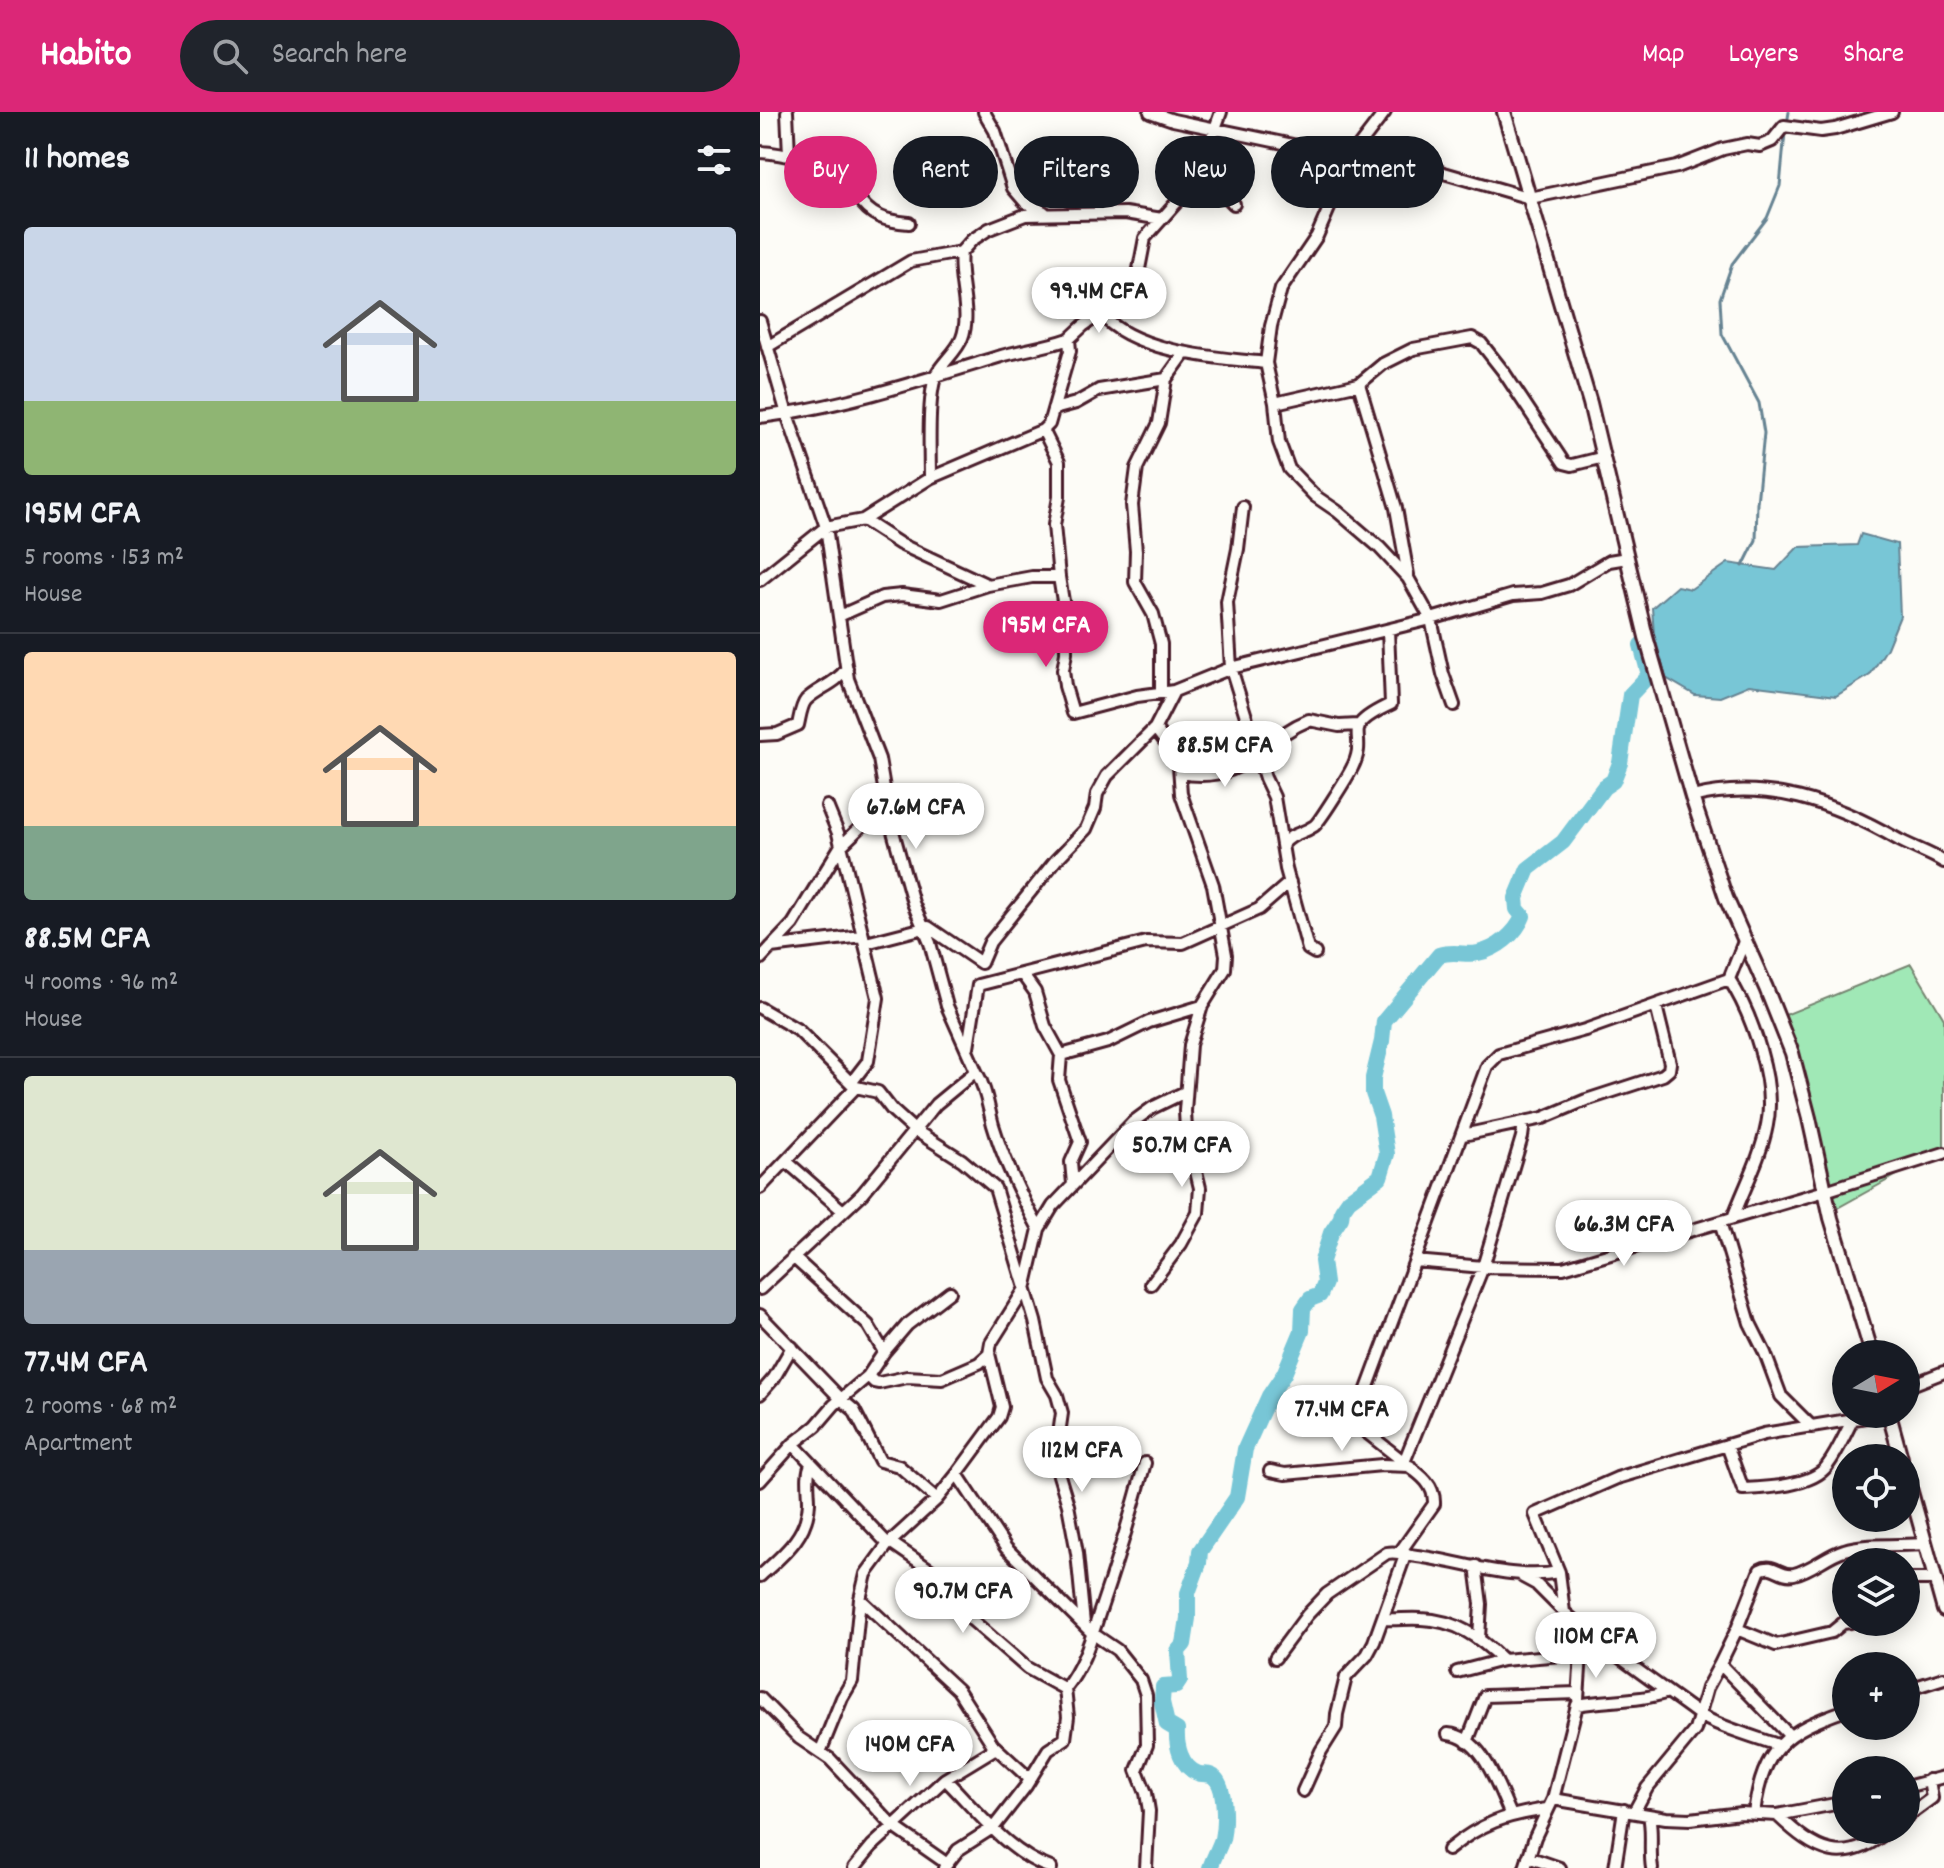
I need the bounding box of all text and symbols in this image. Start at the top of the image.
search box [180,20,740,92]
text: Habito [40,29,132,84]
icon: search [208,34,252,78]
text: Search here [272,35,407,78]
text: Map [1642,36,1685,76]
text: Layers [1729,36,1799,76]
text: Share [1843,36,1904,76]
text: 11 homes [24,136,130,185]
chip: Buy [784,136,877,208]
chip: Rent [893,136,998,208]
chip: Filters [1014,136,1139,208]
chip: New [1155,136,1255,208]
chip: Apartment [1271,136,1444,208]
icon: filters [692,138,736,182]
pin: 99.4M CFA [1007,267,1191,335]
text: 99.4M CFA [1050,274,1148,311]
icon: home [308,279,452,423]
text: 195M CFA [24,491,141,540]
text: 5 rooms · 153 m² [24,540,184,577]
text: House [24,577,82,614]
pin: 195M CFA [963,601,1129,669]
text: 195M CFA [1001,608,1091,645]
icon: home [308,704,452,848]
pin: 88.5M CFA [1133,721,1317,789]
text: 88.5M CFA [1176,728,1274,765]
pin: 67.6M CFA [824,783,1008,851]
text: 67.6M CFA [866,790,966,827]
text: 88.5M CFA [24,916,151,965]
text: 4 rooms · 96 m² [24,965,178,1002]
text: House [24,1002,82,1039]
pin: 50.7M CFA [1090,1121,1274,1189]
icon: home [308,1128,452,1272]
text: 50.7M CFA [1132,1128,1232,1165]
pin: 66.3M CFA [1532,1200,1716,1268]
text: 66.3M CFA [1573,1207,1675,1244]
text: 77.4M CFA [24,1340,148,1389]
north arrow [1832,1340,1920,1428]
map controls [1832,1340,1920,1844]
pin: 77.4M CFA [1250,1385,1434,1453]
text: 2 rooms · 68 m² [24,1389,177,1426]
text: 77.4M CFA [1295,1392,1389,1429]
text: Apartment [24,1426,133,1463]
pin: 112M CFA [999,1426,1165,1494]
text: 112M CFA [1041,1433,1123,1470]
button: locate [1832,1444,1920,1532]
button: layers [1832,1548,1920,1636]
pin: 90.7M CFA [871,1567,1055,1635]
text: 90.7M CFA [913,1574,1013,1611]
pin: 110M CFA [1513,1612,1679,1680]
text: 110M CFA [1553,1619,1639,1656]
button: + [1832,1652,1920,1740]
pin: 140M CFA [827,1720,993,1788]
text: 140M CFA [865,1727,955,1764]
button: − [1832,1756,1920,1844]

